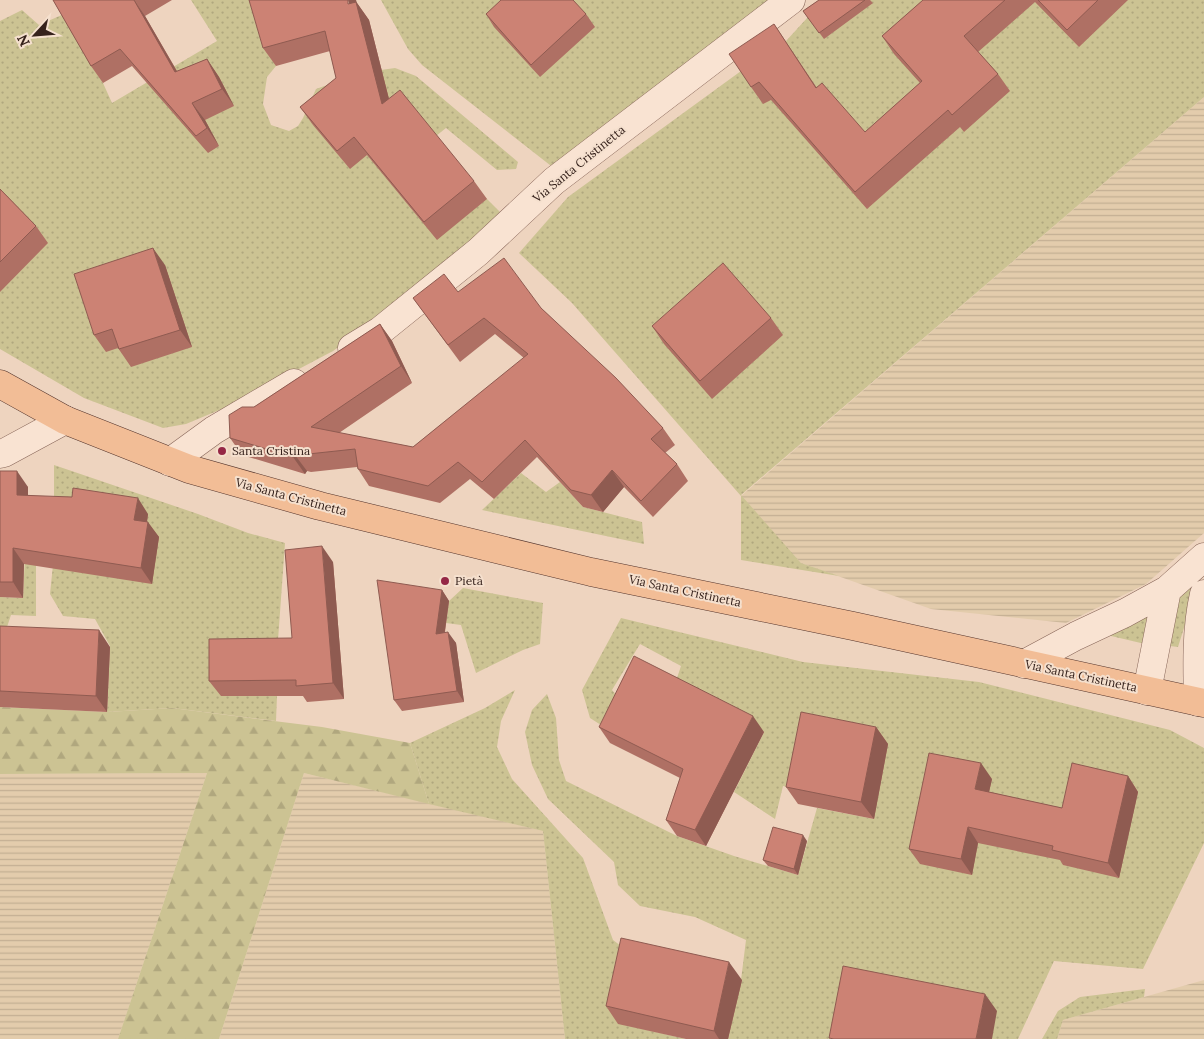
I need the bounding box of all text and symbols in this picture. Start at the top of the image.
north arrow [10,10,60,60]
text: N [13,32,34,50]
street label: Via Santa Cristinetta [529,122,628,206]
place label: Santa Cristina [232,443,310,458]
marker: Santa Cristina [216,445,228,457]
street label: Via Santa Cristinetta [233,474,348,519]
street label: Via Santa Cristinetta [627,571,743,610]
place label: Pietà [455,573,483,588]
marker: Pietà [439,575,451,587]
street label: Via Santa Cristinetta [1023,656,1139,695]

